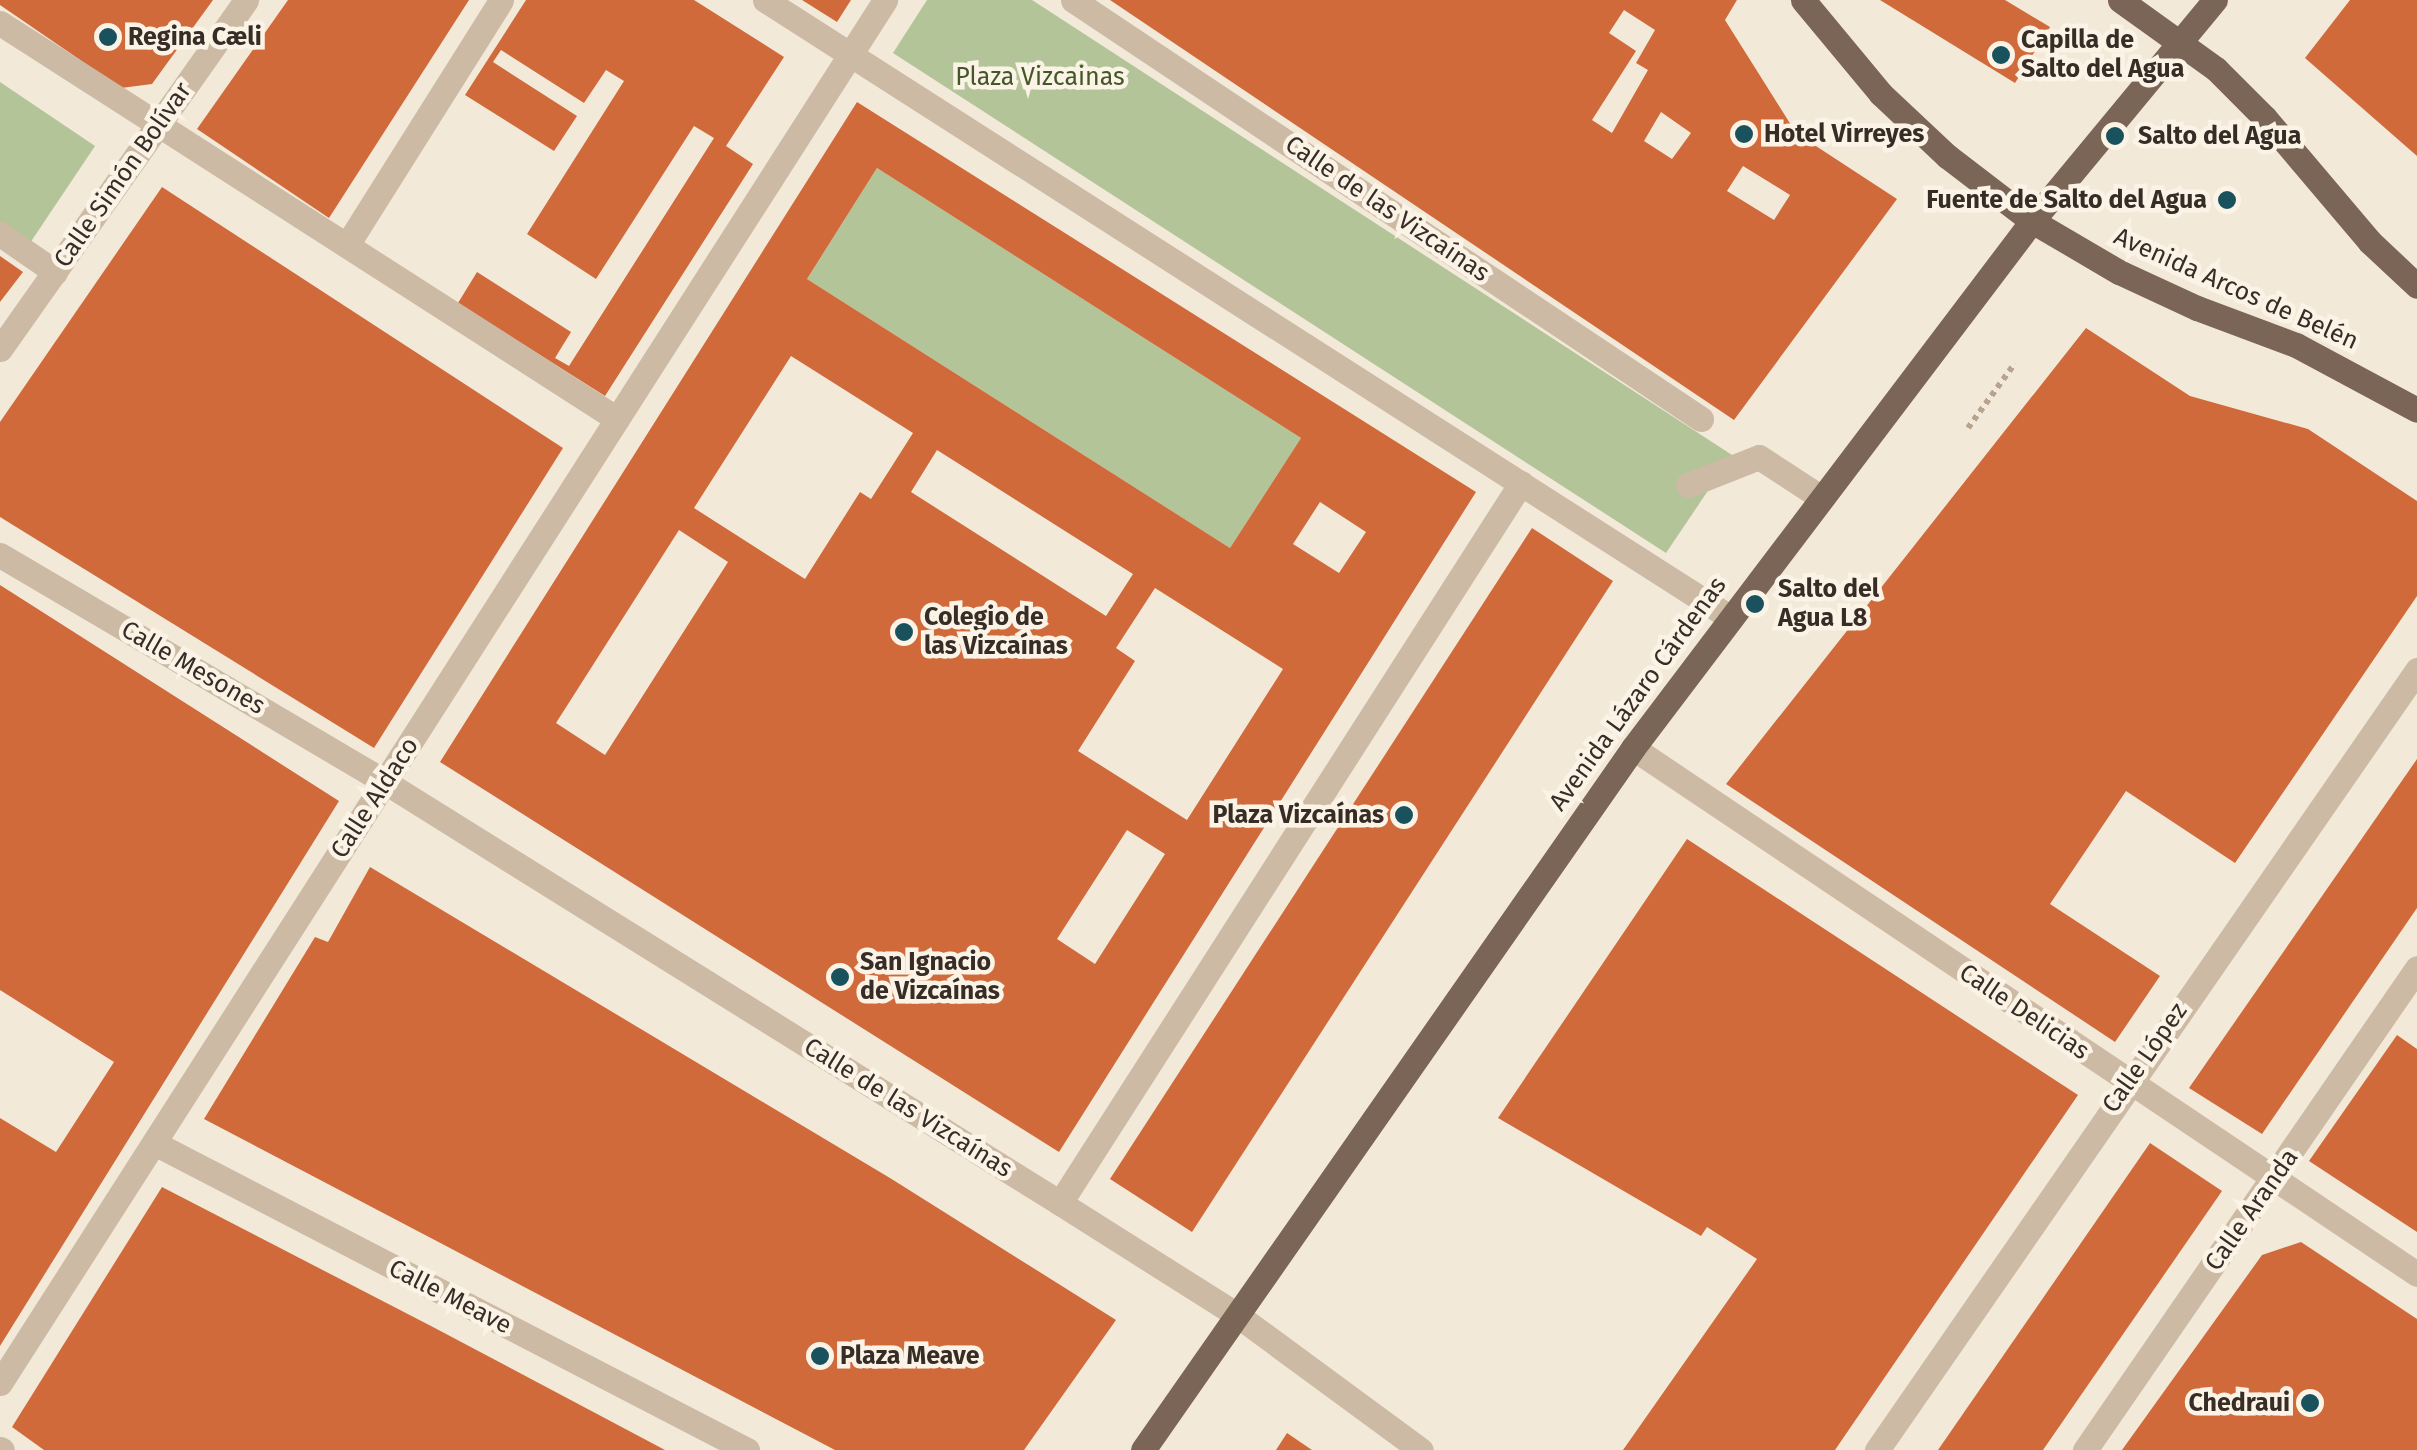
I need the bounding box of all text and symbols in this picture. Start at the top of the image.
place label: Regina Cæli [128,22,262,52]
marker: Regina Cæli [97,26,119,48]
place label: Capilla de Salto del Agua [2021,26,2184,85]
marker: Capilla de Salto del Agua [1990,44,2012,66]
park label: Plaza Vizcainas [955,62,1125,92]
street label: Calle Simón Bolívar [48,77,198,273]
place label: Hotel Virreyes [1764,119,1924,149]
place label: Salto del Agua [2138,121,2301,151]
marker: Hotel Virreyes [1733,123,1755,145]
marker: Salto del Agua [2102,123,2128,149]
street label: Calle de las Vizcaínas [1279,130,1495,288]
place label: Fuente de Salto del Agua [1926,185,2207,215]
marker: Fuente de Salto del Agua [2216,189,2238,211]
street label: Avenida Arcos de Belén [2109,222,2363,356]
street label: Avenida Lázaro Cárdenas [1543,571,1733,817]
place label: Salto del Agua L8 [1778,575,1879,634]
marker: Salto del Agua L8 [1742,591,1768,617]
place label: Colegio de las Vizcaínas [924,603,1068,662]
street label: Calle Mesones [116,615,270,721]
marker: Colegio de las Vizcaínas [893,621,915,643]
street label: Calle Aldaco [325,732,425,864]
place label: Plaza Vizcaínas [1213,800,1384,830]
marker: Plaza Vizcaínas [1393,804,1415,826]
place label: San Ignacio de Vizcaínas [860,948,1000,1007]
street label: Calle Delicias [1953,958,2095,1066]
marker: San Ignacio de Vizcaínas [829,966,851,988]
street label: Calle López [2096,997,2194,1119]
street label: Calle de las Vizcaínas [798,1032,1018,1184]
street label: Calle Aranda [2199,1143,2305,1277]
street label: Calle Meave [384,1253,516,1341]
place label: Plaza Meave [840,1341,979,1371]
marker: Plaza Meave [809,1345,831,1367]
place label: Chedraui [2188,1388,2290,1418]
marker: Chedraui [2299,1392,2321,1414]

